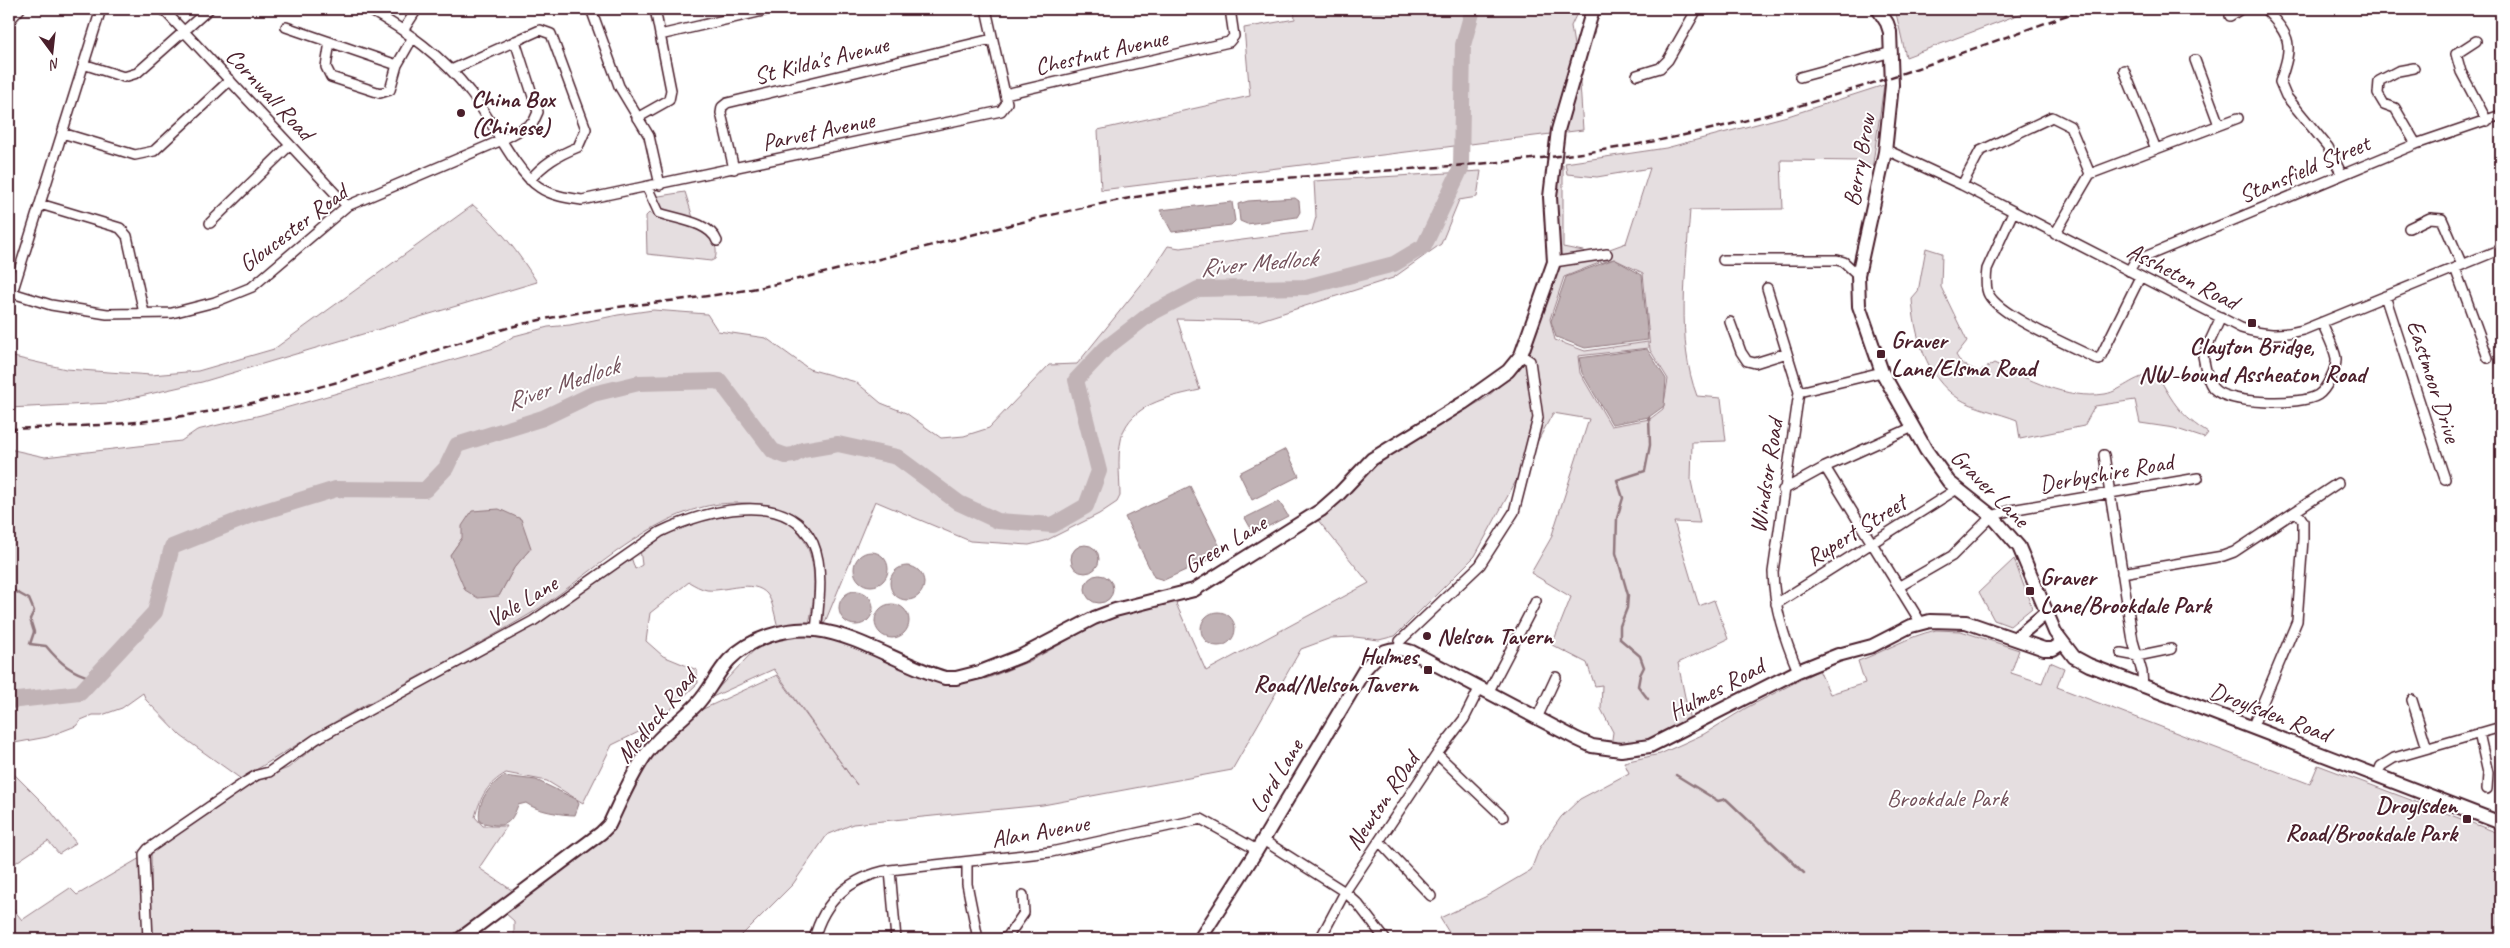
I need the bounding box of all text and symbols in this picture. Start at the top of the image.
street label: Chestnut Avenue [1032,22,1172,82]
north arrow [28,28,78,78]
street label: St Kilda's Avenue [751,28,893,91]
street label: Cornwall Road [219,41,323,149]
text: N [47,55,62,74]
place label: China Box (Chinese) [471,84,557,142]
street label: Parvet Avenue [759,104,879,158]
marker: China Box (Chinese) [455,107,467,119]
street label: Berry Brow [1836,110,1882,209]
street label: Stansfield Street [2234,127,2376,210]
street label: Gloucester Road [233,175,356,279]
street label: Assheton Road [2122,235,2247,318]
water label: River Medlock [1199,242,1322,284]
street label: Eastmoor Drive [2400,316,2469,448]
marker: Clayton Bridge, NW-bound Assheaton Road [2246,317,2258,329]
place label: Graver Lane/Elsma Road [1891,325,2040,383]
place label: Clayton Bridge, NW-bound Assheaton Road [2139,331,2370,389]
water label: River Medlock [502,348,627,418]
marker: Graver Lane/Elsma Road [1875,348,1887,360]
street label: Windsor Road [1742,413,1790,535]
street label: Graver Lane [1944,442,2037,535]
street label: Derbyshire Road [2037,446,2179,500]
street label: Rupert Street [1800,486,1914,573]
street label: Green Lane [1178,507,1274,580]
place label: Graver Lane/Brookdale Park [2040,562,2213,620]
street label: Vale Lane [481,567,565,634]
marker: Graver Lane/Brookdale Park [2024,585,2036,597]
place label: Nelson Tavern [1437,621,1555,651]
marker: Nelson Tavern [1421,630,1433,642]
place label: Hulmes Road/Nelson Tavern [1253,641,1421,699]
street label: Hulmes Road [1663,650,1772,727]
street label: Medlock Road [609,660,705,769]
marker: Hulmes Road/Nelson Tavern [1422,664,1434,676]
street label: Droylsden Road [2206,675,2338,750]
street label: Lord Lane [1242,732,1311,818]
street label: Newton ROad [1338,743,1428,856]
park label: Brookdale Park [1887,783,2010,813]
place label: Droylsden Road/Brookdale Park [2285,790,2459,848]
street label: Alan Avenue [989,807,1093,854]
marker: Droylsden Road/Brookdale Park [2461,813,2473,825]

